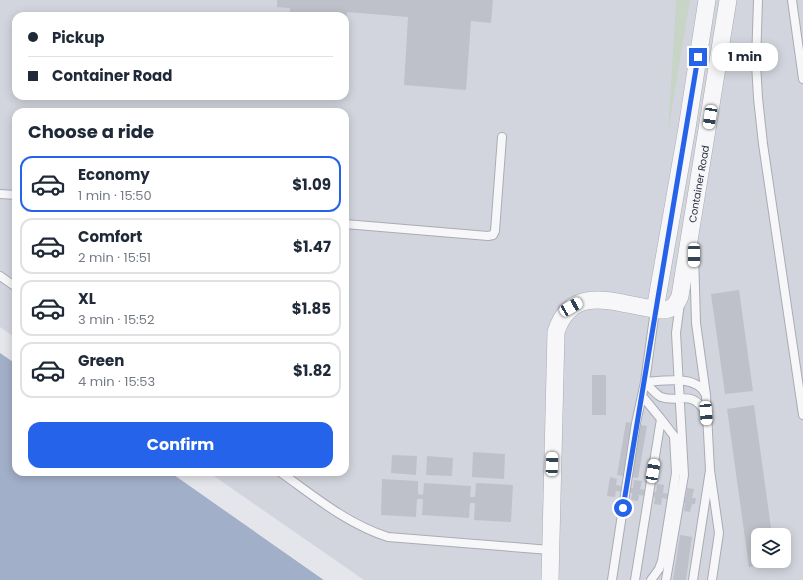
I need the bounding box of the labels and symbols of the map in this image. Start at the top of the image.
callout: 1 min [712,43,778,71]
route end [689,48,707,66]
car [702,104,718,130]
street label: Container Road [685,144,713,224]
car [688,243,700,267]
car [558,296,584,318]
car [699,401,713,425]
car [546,452,558,476]
car [645,458,661,484]
route start [614,499,632,517]

